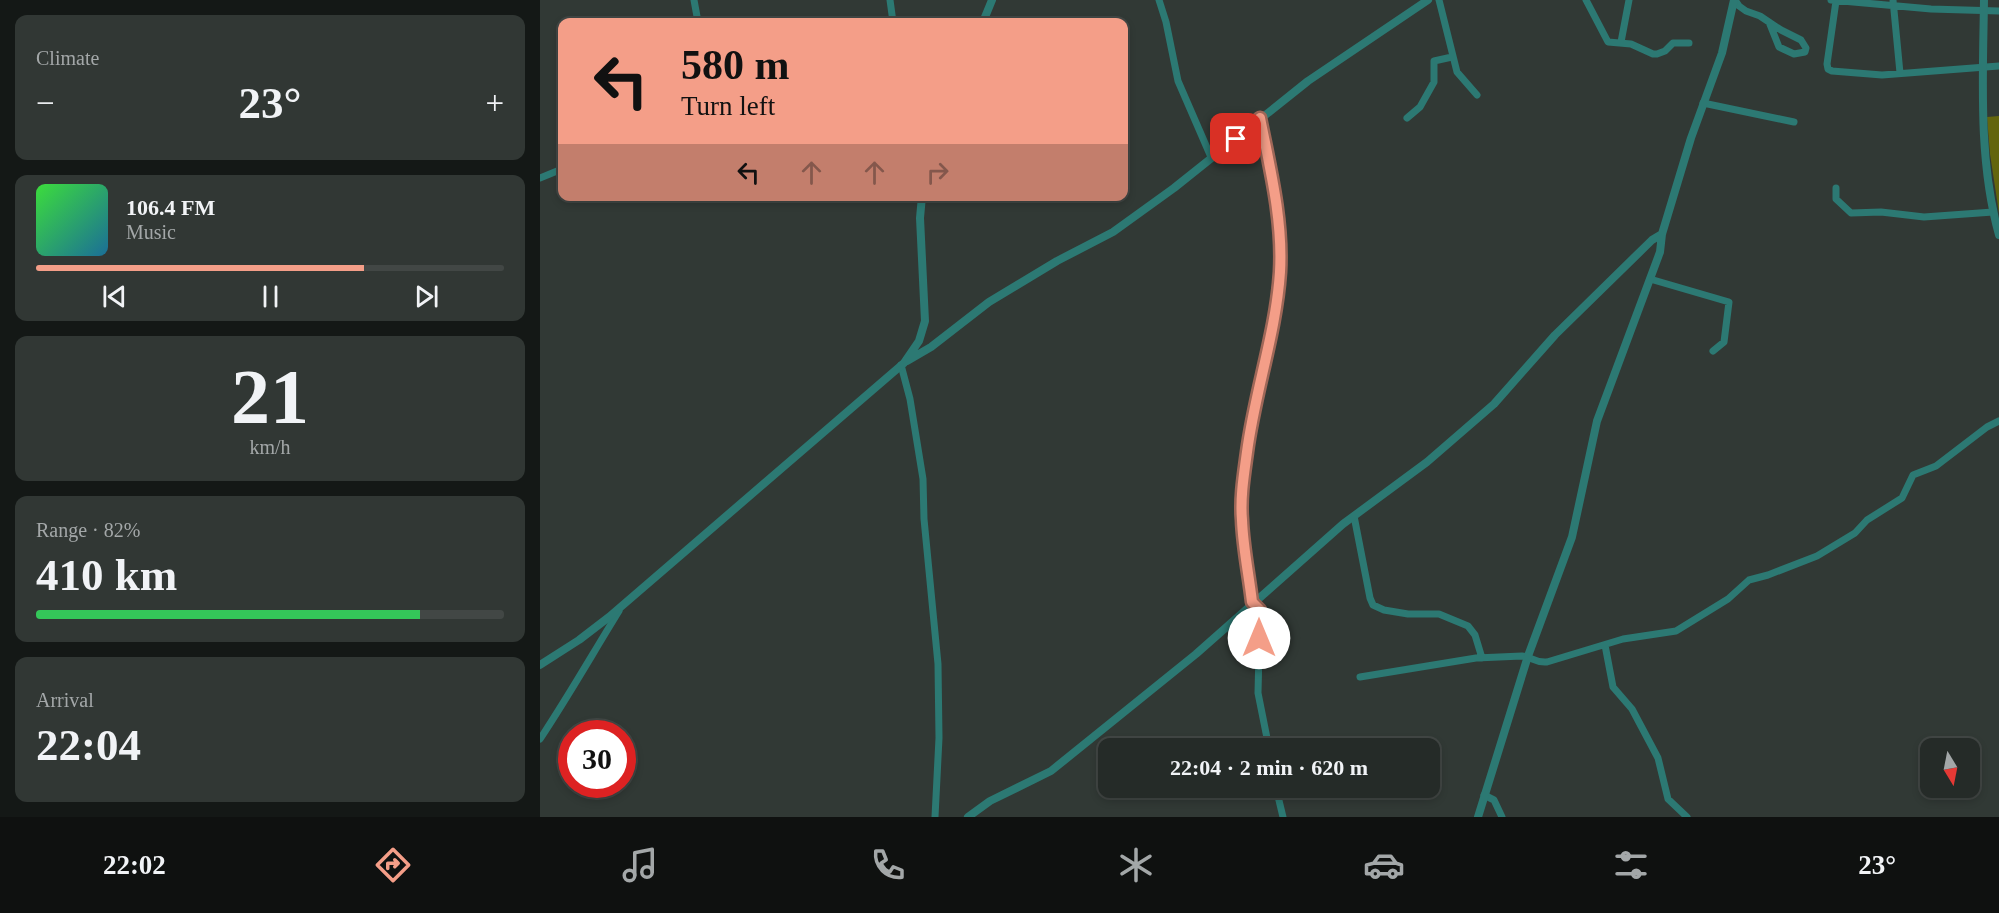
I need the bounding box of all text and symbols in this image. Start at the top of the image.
icon: left [582,42,660,120]
text: 580 m [681,42,790,88]
text: Climate [36,47,99,69]
text: 23° [239,78,302,128]
text: − [36,85,55,121]
text: + [485,85,504,121]
text: Turn left [681,91,775,121]
pin [1210,113,1261,164]
icon: arrive [1219,122,1252,155]
icon: left [732,156,765,189]
icon: ahead [795,156,828,189]
icon: ahead [858,156,891,189]
icon: right [921,156,954,189]
text: 106.4 FM [126,195,215,220]
text: Music [126,221,176,243]
icon: previous [98,280,131,313]
icon: pause [254,280,287,313]
icon: next [410,280,443,313]
text: 21 [231,353,309,440]
text: km/h [249,436,291,458]
text: Range · 82% [36,519,140,541]
text: 410 km [36,550,177,600]
position arrow [1227,606,1291,670]
text: Arrival [36,689,94,711]
text: 22:04 [36,720,141,770]
speed limit sign: 30 [558,720,636,798]
north arrow [1920,738,1980,798]
map controls [1920,738,1980,798]
text: 22:04 · 2 min · 620 m [1170,755,1368,780]
icon: directions [372,844,414,886]
icon: music [619,844,661,886]
icon: phone [867,844,909,886]
icon: climate [1115,844,1157,886]
icon: car [1363,844,1405,886]
icon: filters [1610,844,1652,886]
text: 22:02 [103,850,166,880]
text: 23° [1858,850,1896,880]

